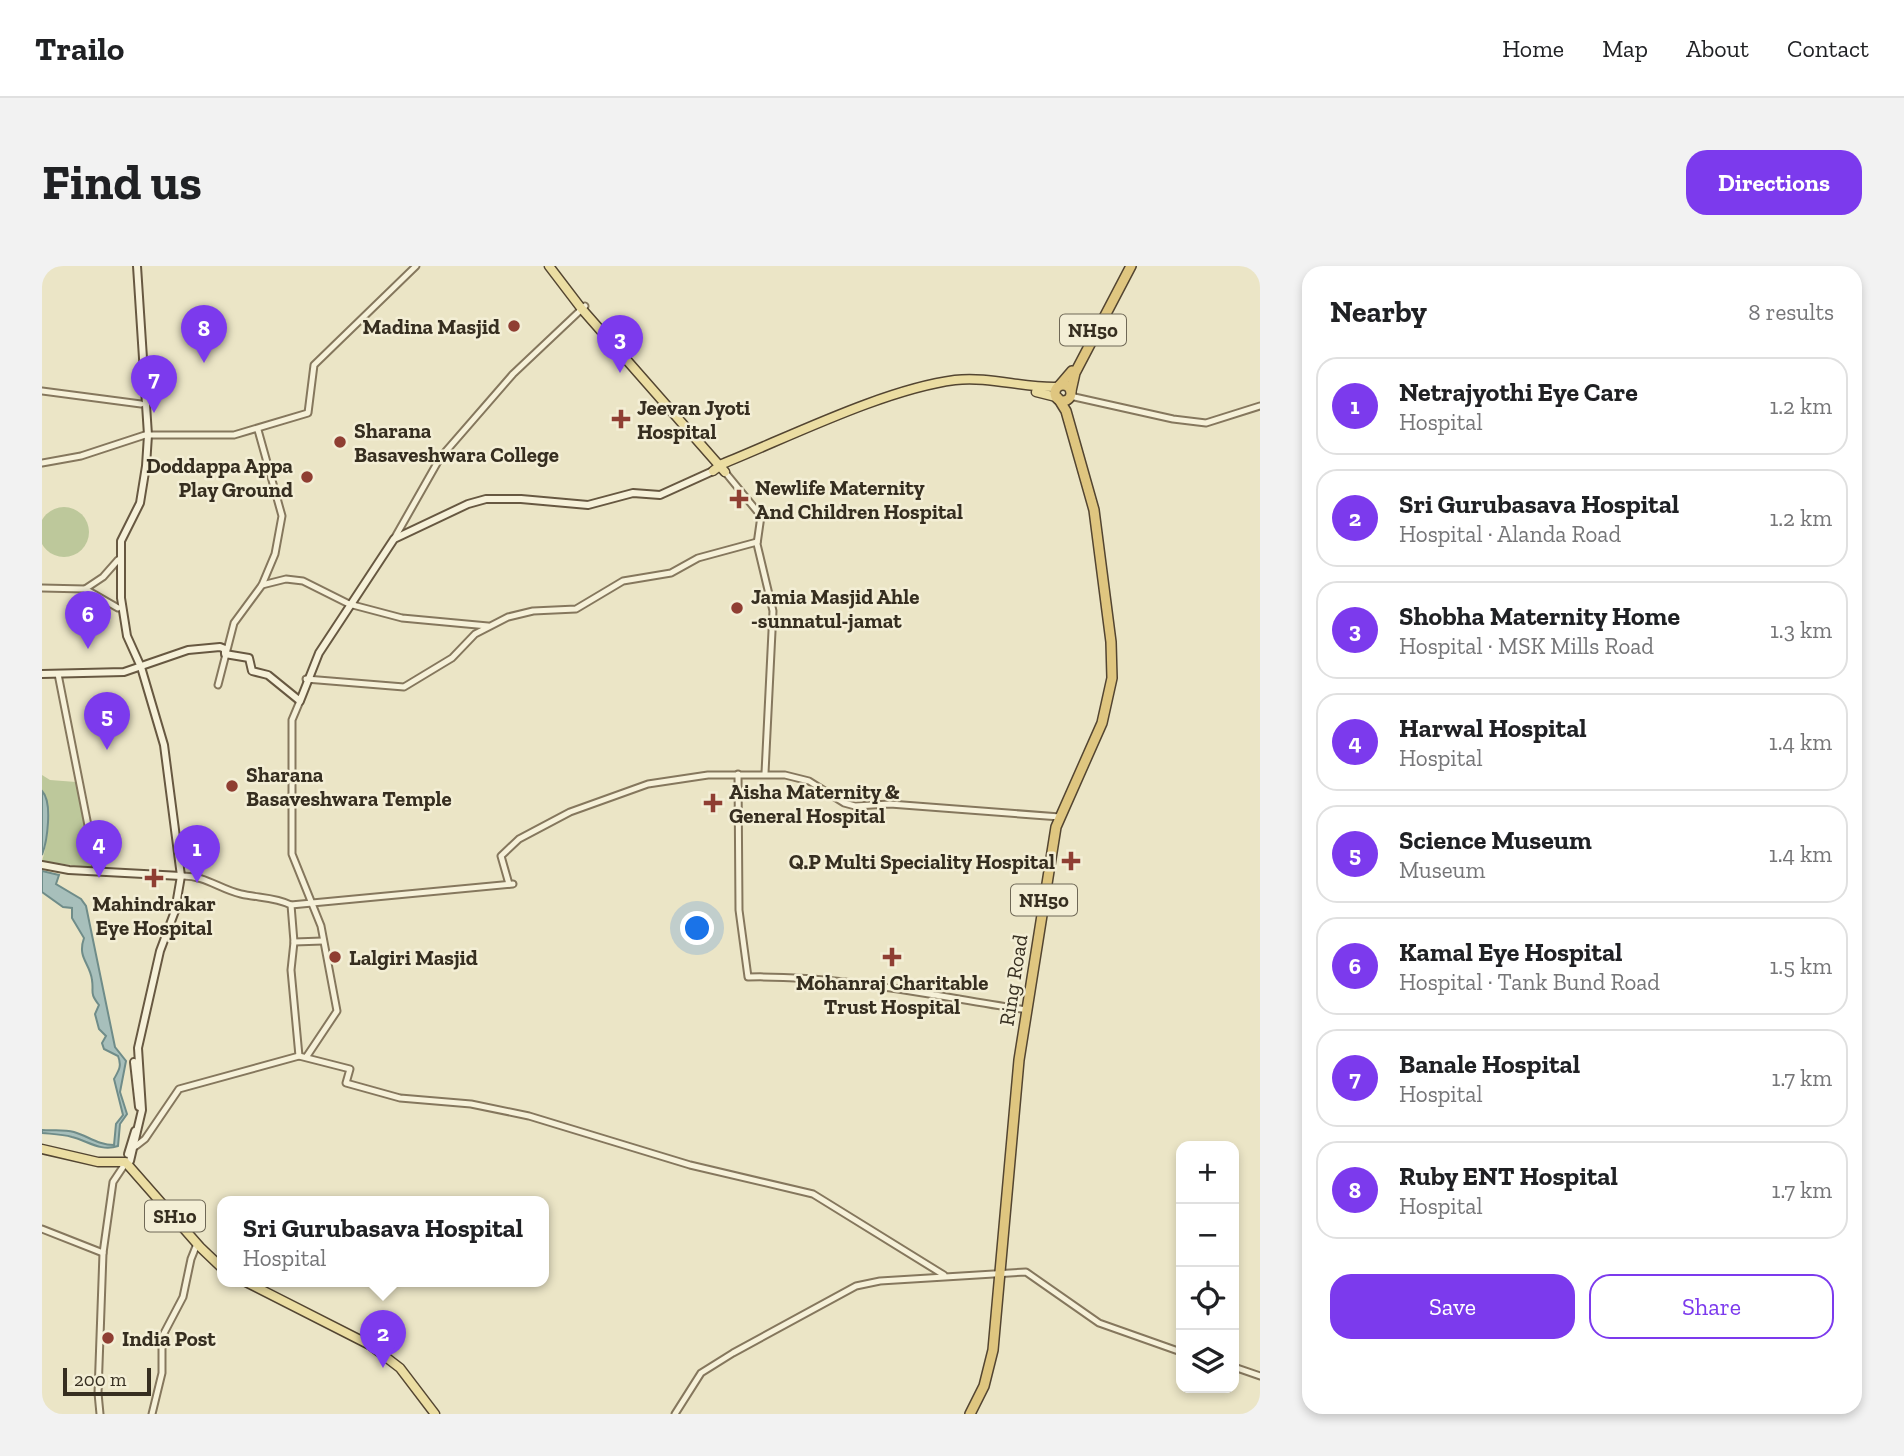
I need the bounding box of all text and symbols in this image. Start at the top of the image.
text: Trailo [35,29,124,68]
text: Home [1502,34,1564,63]
text: Map [1602,34,1648,63]
text: About [1686,34,1749,63]
text: Contact [1787,34,1869,63]
button: Directions [1686,150,1862,215]
text: Find us [42,153,202,212]
text: Nearby [1330,294,1427,330]
text: 8 results [1748,298,1834,326]
pin: 8 [181,305,227,363]
place label: Madina Masjid [363,314,500,339]
road number: NH50 [1060,314,1126,346]
pin: 3 [597,315,643,373]
marker: Madina Masjid [506,318,522,334]
pin: 7 [131,355,177,413]
text: Netrajyothi Eye Care [1399,376,1638,408]
text: 1 [1350,392,1360,420]
text: 1.2 km [1769,392,1832,420]
place label: Jeevan Jyoti Hospital [637,395,750,444]
text: Hospital [1399,408,1483,436]
marker: Jeevan Jyoti Hospital [611,409,631,429]
place label: Sharana Basaveshwara College [354,418,559,467]
marker: Sharana Basaveshwara College [332,434,348,450]
place label: Doddappa Appa Play Ground [146,453,293,502]
marker: Doddappa Appa Play Ground [299,469,315,485]
place label: Newlife Maternity And Children Hospital [755,475,963,524]
text: Sri Gurubasava Hospital [1399,488,1679,520]
marker: Newlife Maternity And Children Hospital [729,489,749,509]
text: 2 [1349,504,1361,532]
text: 1.2 km [1769,504,1832,532]
text: Hospital · Alanda Road [1399,520,1621,548]
place label: Jamia Masjid Ahle -sunnatul-jamat [751,584,919,633]
pin: 6 [65,591,111,649]
marker: Jamia Masjid Ahle -sunnatul-jamat [729,600,745,616]
text: Shobha Maternity Home [1399,600,1680,632]
text: 3 [1349,616,1361,644]
text: 1.3 km [1770,616,1832,644]
text: Hospital · MSK Mills Road [1399,632,1654,660]
pin: 5 [84,692,130,750]
text: Harwal Hospital [1399,712,1587,744]
text: 4 [1348,728,1362,756]
text: 1.4 km [1769,728,1832,756]
text: Hospital [1399,744,1483,772]
place label: Sharana Basaveshwara Temple [246,762,452,811]
marker: Sharana Basaveshwara Temple [224,778,240,794]
place label: Aisha Maternity & General Hospital [729,779,900,828]
marker: Aisha Maternity & General Hospital [703,793,723,813]
pin: 4 [76,820,122,878]
text: Science Museum [1399,824,1592,856]
pin: 1 [174,825,220,883]
text: 5 [1349,840,1361,868]
text: 1.4 km [1769,840,1832,868]
place label: Q.P Multi Speciality Hospital [789,849,1055,874]
marker: Q.P Multi Speciality Hospital [1061,851,1081,871]
text: Museum [1399,856,1485,884]
marker: Mahindrakar Eye Hospital [144,868,164,888]
road number: NH50 [1011,884,1077,916]
place label: Mahindrakar Eye Hospital [92,891,216,940]
your location [680,911,714,945]
street label: Ring Road [993,932,1033,1028]
text: Kamal Eye Hospital [1399,936,1623,968]
place label: Lalgiri Masjid [349,945,478,970]
marker: Mohanraj Charitable Trust Hospital [882,947,902,967]
marker: Lalgiri Masjid [327,949,343,965]
text: 6 [1349,952,1361,980]
text: 1.5 km [1769,952,1832,980]
text: Hospital · Tank Bund Road [1399,968,1660,996]
place label: Mohanraj Charitable Trust Hospital [796,970,988,1019]
text: Banale Hospital [1399,1048,1580,1080]
text: 7 [1349,1064,1361,1092]
text: 1.7 km [1772,1064,1832,1092]
text: Hospital [1399,1080,1483,1108]
map controls [1176,1141,1239,1393]
button: + [1176,1141,1239,1204]
text: Ruby ENT Hospital [1399,1160,1618,1192]
text: 8 [1349,1176,1361,1204]
text: 1.7 km [1772,1176,1832,1204]
text: Hospital [1399,1192,1483,1220]
popup [217,1196,549,1287]
road number: SH10 [145,1200,205,1232]
button: − [1176,1204,1239,1267]
text: Sri Gurubasava Hospital [243,1212,523,1244]
text: Hospital [243,1244,326,1272]
button: locate [1176,1267,1239,1330]
button: Save [1330,1274,1575,1339]
button: Share [1589,1274,1834,1339]
pin: 2 [360,1310,406,1368]
place label: India Post [122,1326,216,1351]
marker: India Post [100,1330,116,1346]
button: layers [1176,1330,1239,1393]
scale bar [63,1365,150,1397]
text: 200 m [74,1368,126,1391]

